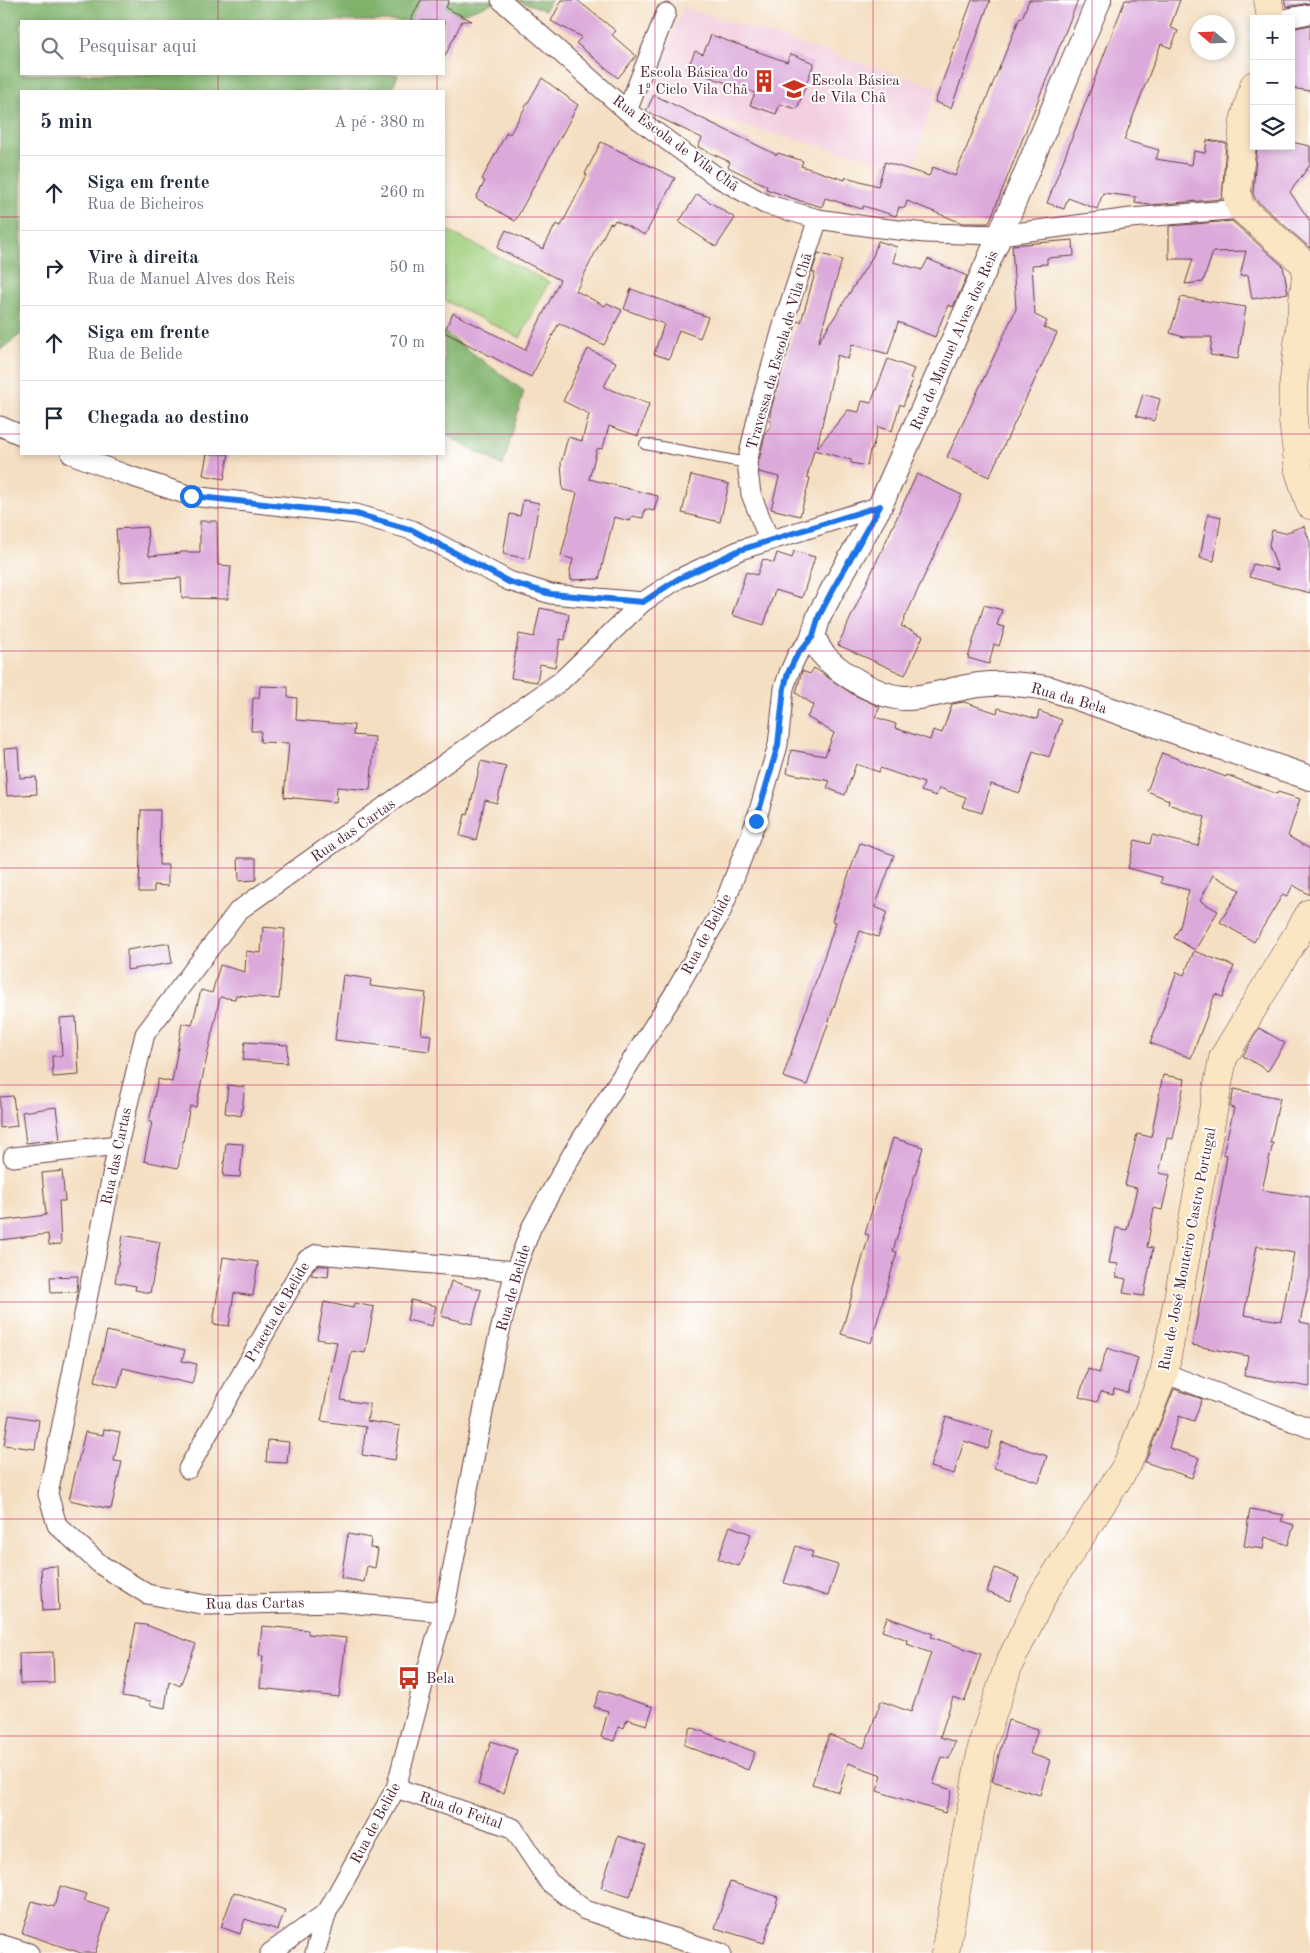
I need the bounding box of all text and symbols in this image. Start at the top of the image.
north arrow [1190,15,1235,60]
map controls [1250,15,1295,150]
button: + [1250,15,1295,60]
search box [20,20,445,75]
icon: search [38,34,66,62]
text: Pesquisar aqui [78,38,197,57]
button: − [1250,60,1295,105]
place label: Escola Básica do 1º Ciclo Vila Chã [637,66,749,98]
building icon: Escola Básica do 1º Ciclo Vila Chã [751,68,777,94]
place label: Escola Básica de Vila Chã [811,74,900,106]
school or university icon: Escola Básica de Vila Chã [781,76,807,102]
street label: Rua Escola de Vila Chã [609,93,742,195]
button: layers [1250,105,1295,150]
text: 5 min [40,112,93,133]
text: A pé · 380 m [334,115,425,131]
text: Siga em frente [87,174,210,193]
icon: ahead [40,179,68,207]
text: 260 m [380,185,425,201]
text: Rua de Bicheiros [87,197,204,213]
street label: Rua de Manuel Alves dos Reis [909,248,1002,433]
text: Vire à direita [87,249,199,268]
street label: Travessa da Escola de Vila Chã [745,251,816,451]
icon: right [40,254,68,282]
text: 50 m [389,260,425,276]
text: Rua de Manuel Alves dos Reis [87,272,295,288]
text: Siga em frente [87,324,210,343]
icon: ahead [40,329,68,357]
text: 70 m [389,335,425,351]
text: Rua de Belide [87,347,182,363]
icon: arrive [40,404,68,432]
text: Chegada ao destino [87,409,249,428]
route start [180,485,203,508]
street label: Rua da Bela [1029,681,1109,718]
street label: Rua das Cartas [309,797,399,866]
route end [745,810,768,833]
street label: Rua de Belide [680,892,735,978]
street label: Rua das Cartas [100,1106,135,1206]
street label: Rua de José Monteiro Castro Portugal [1158,1126,1219,1372]
street label: Rua de Belide [495,1243,534,1333]
street label: Praceta de Belide [244,1260,313,1365]
street label: Rua das Cartas [205,1596,305,1613]
bus stop icon: Bela [396,1665,422,1691]
place label: Bela [426,1672,455,1687]
street label: Rua de Belide [349,1781,404,1867]
street label: Rua do Feital [417,1790,504,1833]

